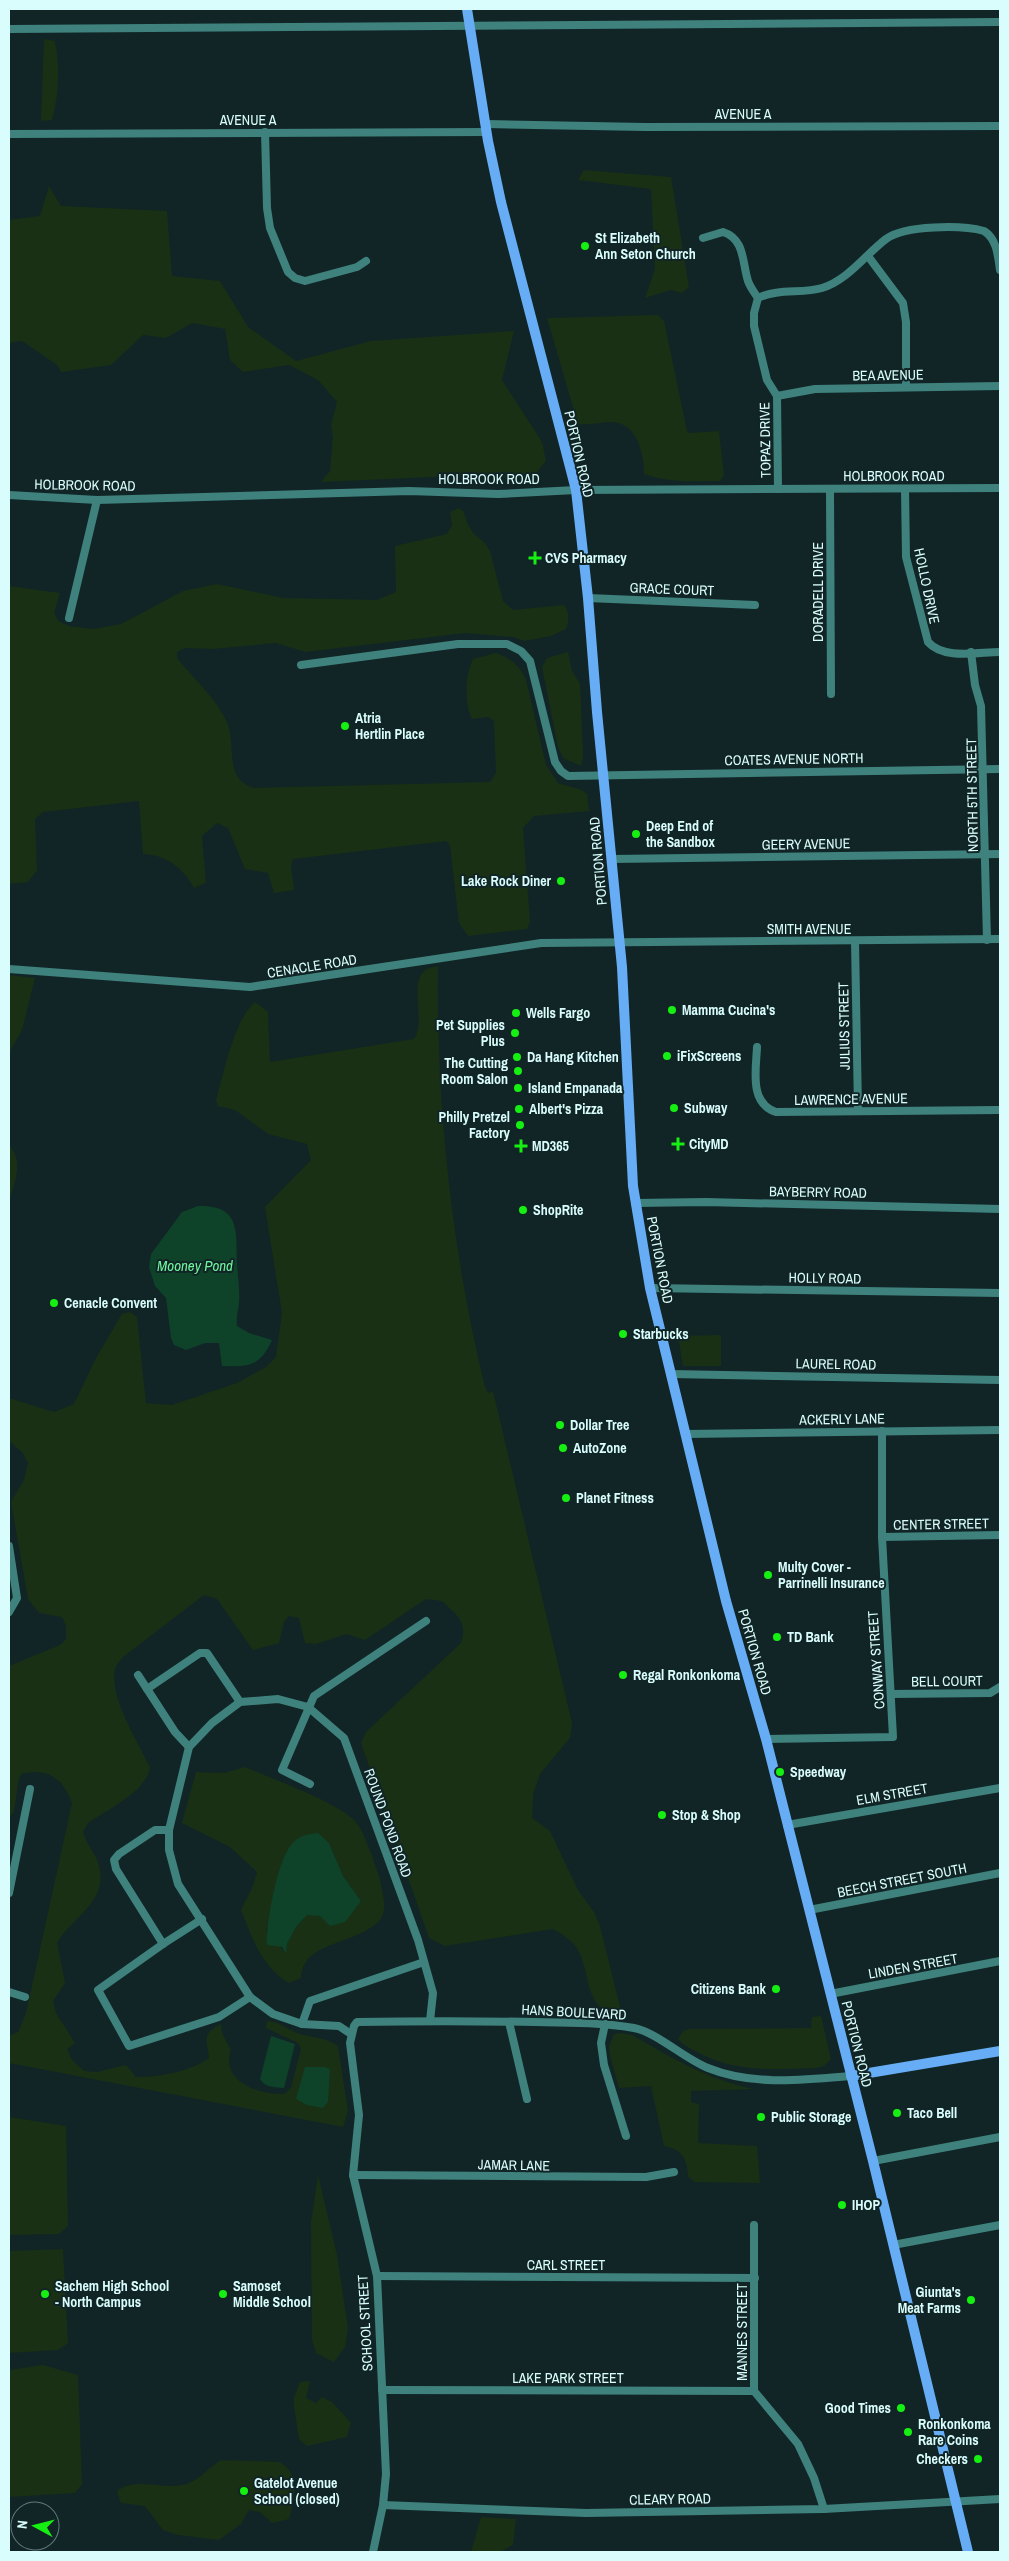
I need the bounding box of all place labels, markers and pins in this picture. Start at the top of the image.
place label: St Elizabeth Ann Seton Church [595,229,696,263]
marker: St Elizabeth Ann Seton Church [579,240,591,252]
place label: CVS Pharmacy [545,549,627,567]
marker: CVS Pharmacy [529,552,541,564]
place label: Atria Hertlin Place [355,709,425,743]
marker: Atria Hertlin Place [339,720,351,732]
place label: Deep End of the Sandbox [646,817,716,851]
marker: Deep End of the Sandbox [630,828,642,840]
place label: Lake Rock Diner [461,872,552,890]
marker: Lake Rock Diner [555,875,567,887]
place label: Mamma Cucina's [682,1001,775,1019]
place label: Wells Fargo [526,1004,590,1022]
marker: Mamma Cucina's [666,1004,678,1016]
marker: Wells Fargo [510,1007,522,1019]
place label: Pet Supplies Plus [436,1016,505,1050]
marker: Pet Supplies Plus [509,1027,521,1039]
place label: iFixScreens [677,1047,741,1065]
place label: Da Hang Kitchen [527,1048,619,1066]
marker: iFixScreens [661,1050,673,1062]
marker: Da Hang Kitchen [511,1051,523,1063]
place label: The Cutting Room Salon [441,1054,508,1088]
marker: The Cutting Room Salon [512,1065,524,1077]
place label: Island Empanada [528,1079,623,1097]
marker: Island Empanada [512,1082,524,1094]
place label: Subway [684,1099,728,1117]
place label: Albert's Pizza [529,1100,604,1118]
marker: Subway [668,1102,680,1114]
marker: Albert's Pizza [513,1103,525,1115]
place label: Philly Pretzel Factory [439,1108,511,1142]
marker: Philly Pretzel Factory [514,1119,526,1131]
place label: CityMD [689,1135,729,1153]
place label: MD365 [532,1137,570,1155]
marker: CityMD [671,1137,685,1151]
marker: MD365 [514,1139,528,1153]
place label: ShopRite [533,1201,583,1219]
marker: ShopRite [517,1204,529,1216]
place label: Cenacle Convent [64,1294,157,1312]
marker: Cenacle Convent [48,1297,60,1309]
place label: Starbucks [633,1325,689,1343]
marker: Starbucks [617,1328,629,1340]
place label: Dollar Tree [570,1416,629,1434]
marker: Dollar Tree [554,1419,566,1431]
place label: AutoZone [573,1439,627,1457]
marker: AutoZone [557,1442,569,1454]
place label: Planet Fitness [576,1489,654,1507]
marker: Planet Fitness [560,1492,572,1504]
place label: Multy Cover - Parrinelli Insurance [778,1558,885,1592]
marker: Multy Cover - Parrinelli Insurance [762,1569,774,1581]
place label: TD Bank [787,1628,834,1646]
marker: TD Bank [771,1631,783,1643]
place label: Regal Ronkonkoma [633,1666,741,1684]
marker: Regal Ronkonkoma [617,1669,629,1681]
place label: Speedway [790,1763,847,1781]
marker: Speedway [774,1766,786,1778]
place label: Stop & Shop [672,1806,741,1824]
marker: Stop & Shop [656,1809,668,1821]
place label: Citizens Bank [691,1980,767,1998]
marker: Citizens Bank [770,1983,782,1995]
place label: Taco Bell [907,2104,957,2122]
marker: Taco Bell [891,2107,903,2119]
place label: Public Storage [771,2108,851,2126]
marker: Public Storage [755,2111,767,2123]
place label: IHOP [852,2196,880,2214]
marker: IHOP [836,2199,848,2211]
place label: Sachem High School - North Campus [55,2277,169,2311]
place label: Samoset Middle School [233,2277,311,2311]
place label: Giunta's Meat Farms [898,2283,961,2317]
marker: Sachem High School - North Campus [39,2288,51,2300]
marker: Samoset Middle School [217,2288,229,2300]
marker: Giunta's Meat Farms [965,2294,977,2306]
place label: Good Times [825,2399,891,2417]
marker: Good Times [895,2402,907,2414]
place label: Ronkonkoma Rare Coins [918,2415,991,2449]
marker: Ronkonkoma Rare Coins [902,2426,914,2438]
place label: Checkers [916,2450,968,2468]
marker: Checkers [972,2453,984,2465]
place label: Gatelot Avenue School (closed) [254,2474,340,2508]
marker: Gatelot Avenue School (closed) [238,2485,250,2497]

